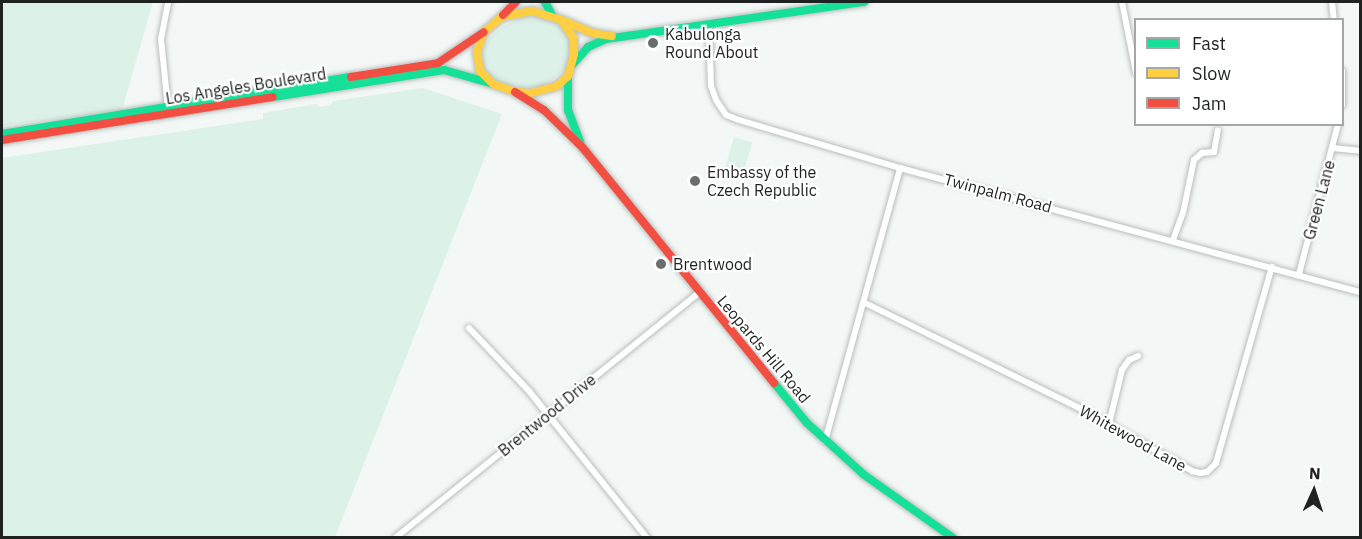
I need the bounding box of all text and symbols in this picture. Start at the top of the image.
legend [1134,18,1344,126]
place label: Kabulonga Round About [665,24,758,62]
text: Fast [1192,32,1226,55]
marker: Kabulonga Round About [646,36,660,50]
text: Slow [1192,62,1231,85]
street label: Los Angeles Boulevard [164,64,328,108]
text: Jam [1192,92,1227,115]
street label: Green Lane [1299,158,1339,242]
place label: Embassy of the Czech Republic [707,162,817,200]
street label: Twinpalm Road [942,169,1054,217]
marker: Embassy of the Czech Republic [688,174,702,188]
place label: Brentwood [673,254,752,274]
marker: Brentwood [654,257,668,271]
street label: Leopards Hill Road [713,291,815,407]
street label: Brentwood Drive [494,370,600,460]
street label: Whitewood Lane [1076,401,1190,475]
north arrow [1284,461,1344,521]
text: N [1309,463,1321,483]

